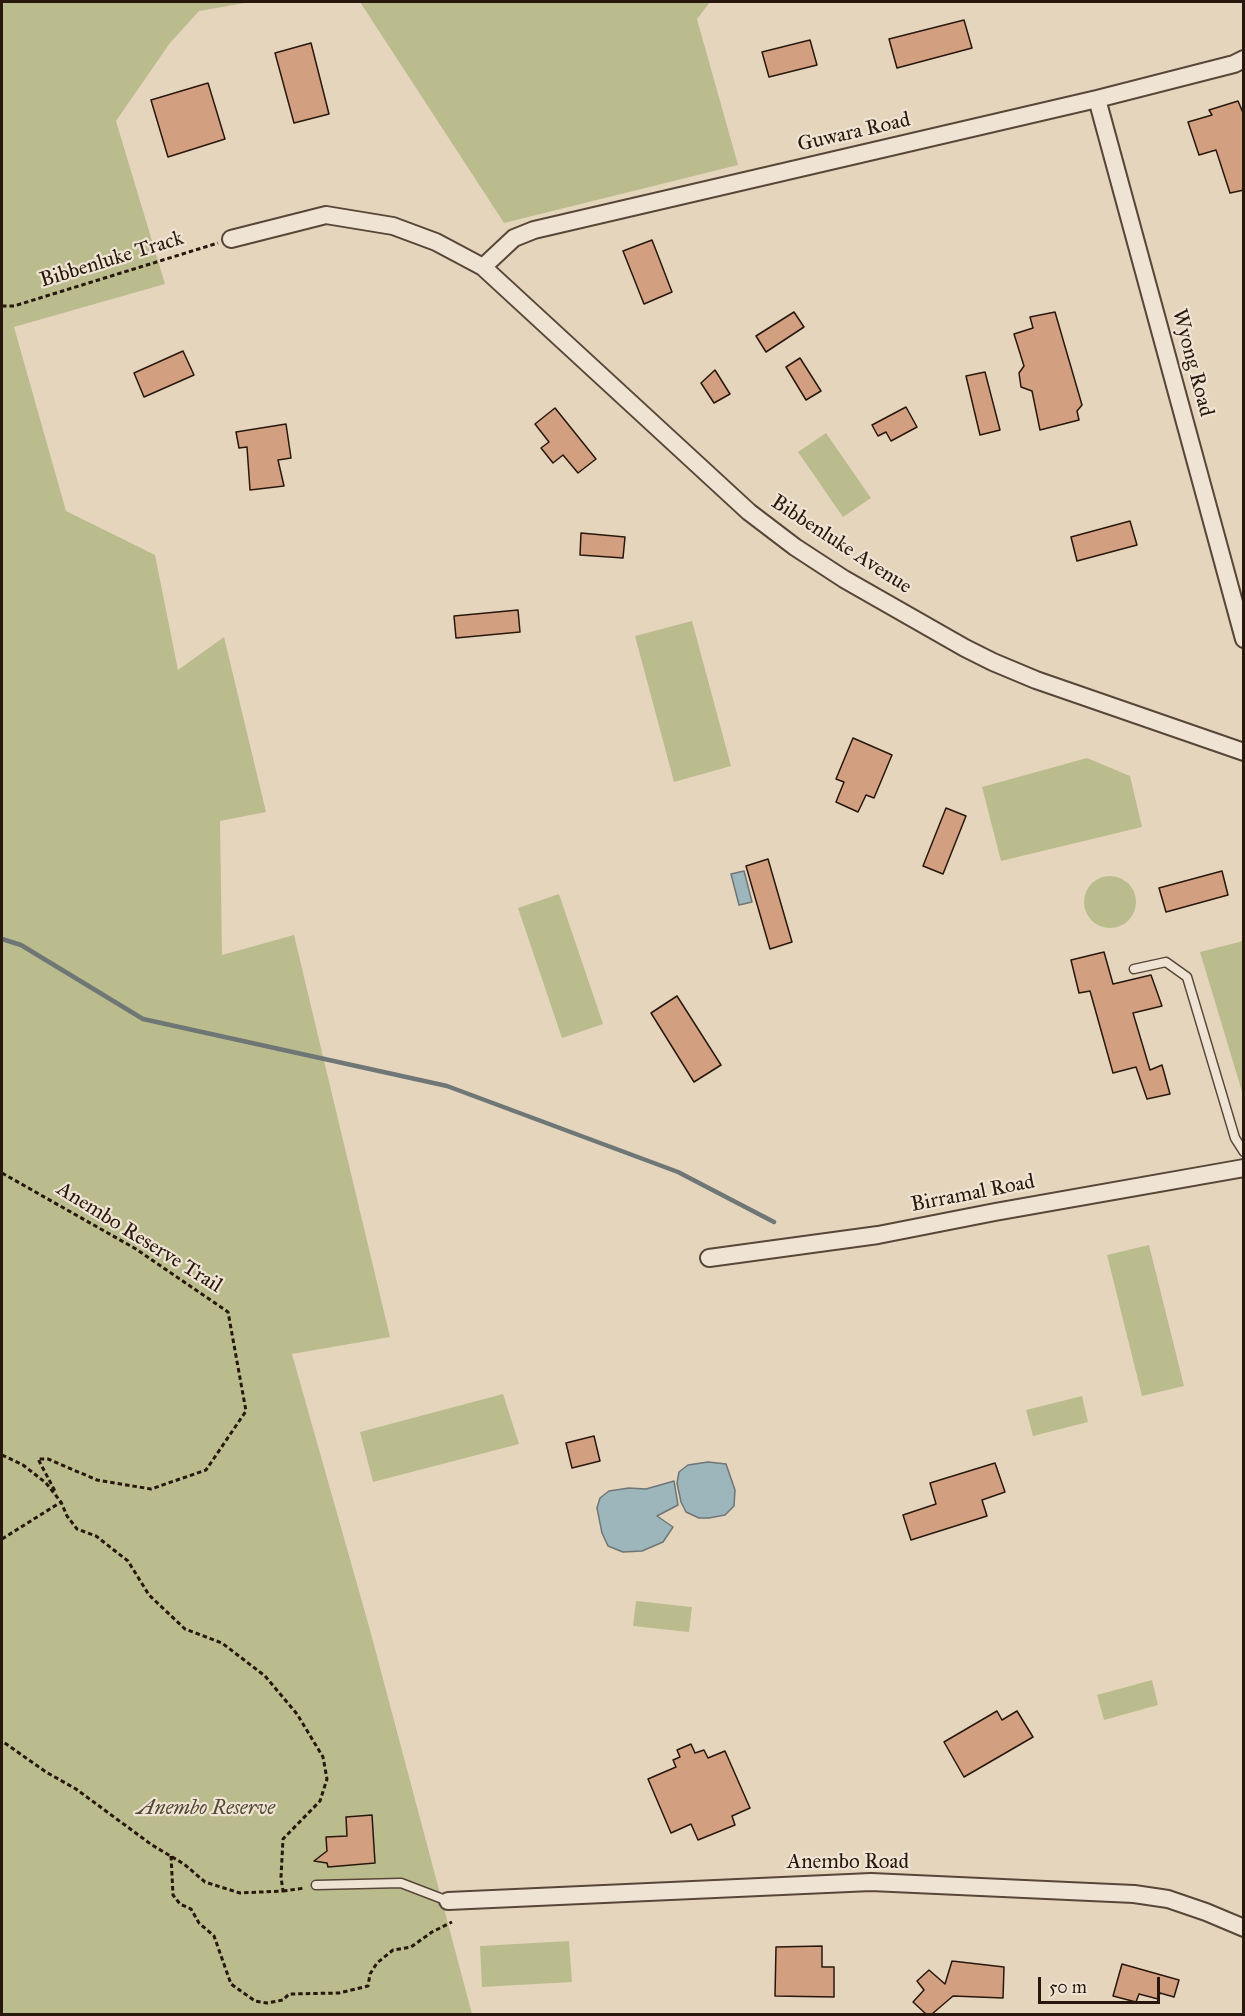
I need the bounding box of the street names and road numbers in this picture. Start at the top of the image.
street label: Guwara Road [795,108,913,158]
street label: Bibbenluke Track [37,226,187,294]
street label: Wyong Road [1166,306,1218,420]
street label: Bibbenluke Avenue [766,490,916,600]
street label: Birramal Road [909,1170,1037,1218]
street label: Anembo Reserve Trail [52,1177,226,1299]
street label: Anembo Road [787,1850,909,1876]

